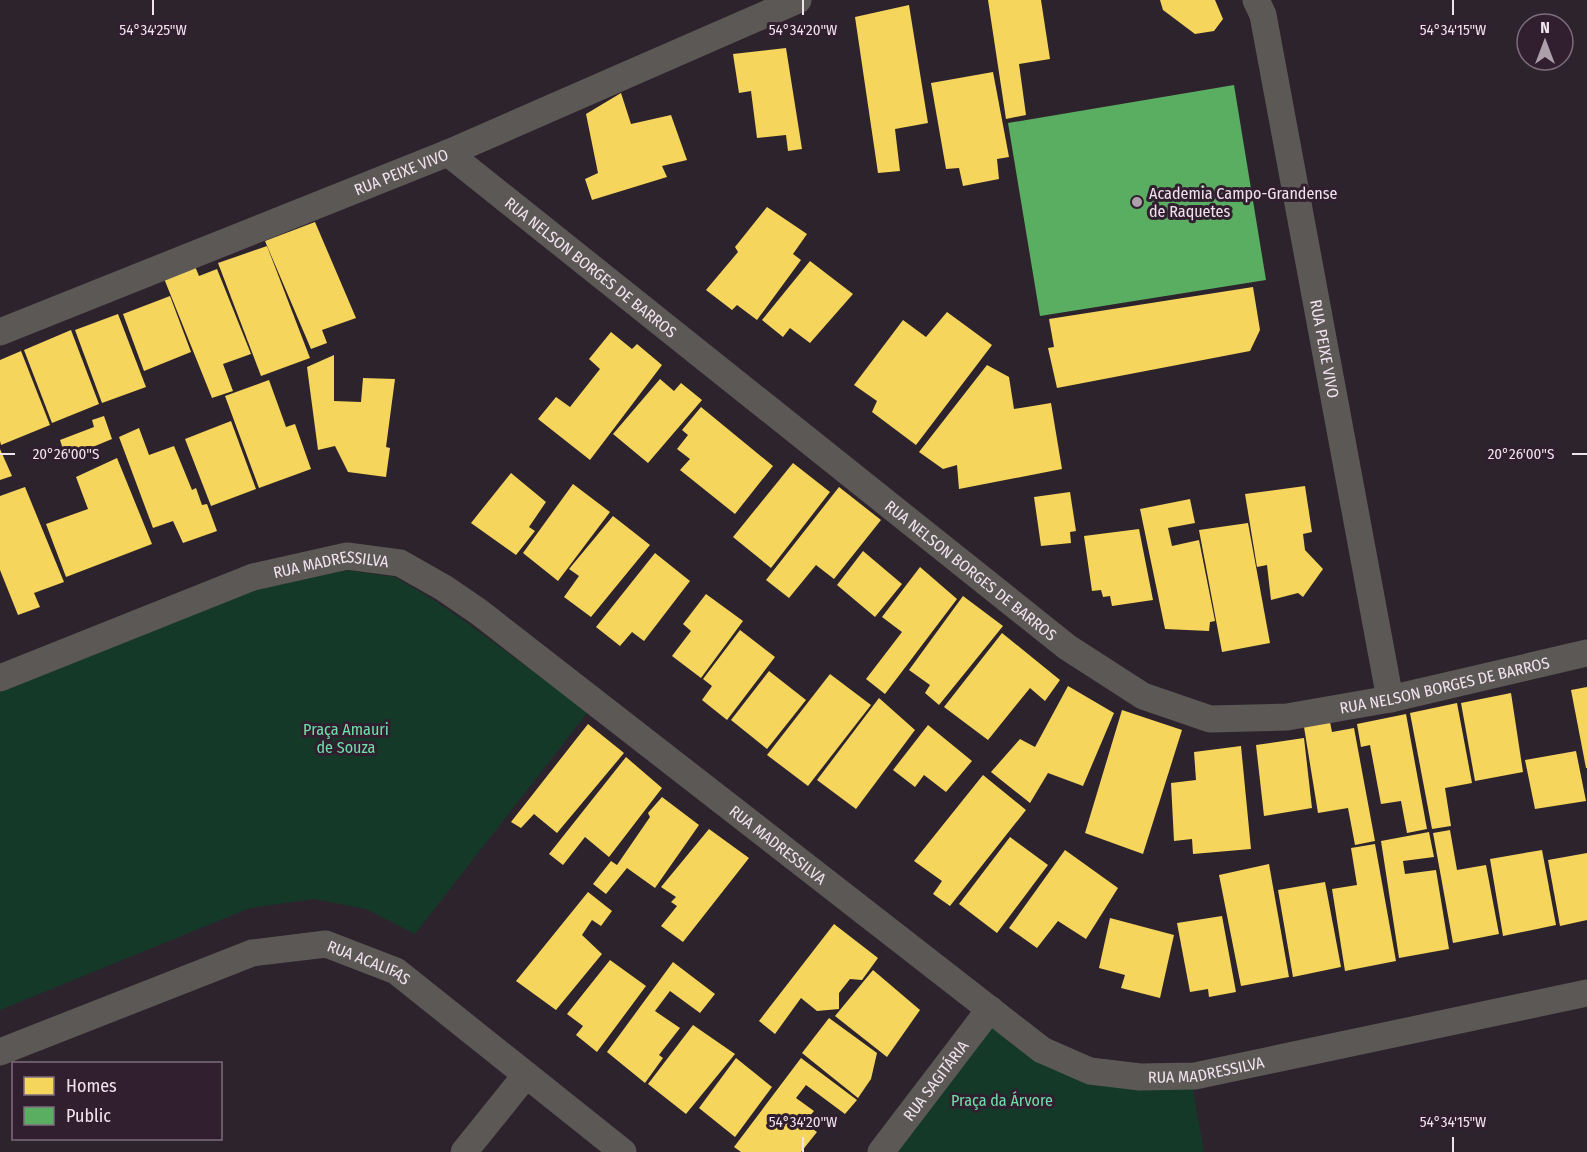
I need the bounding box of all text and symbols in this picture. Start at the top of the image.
north arrow [1515,12,1575,72]
text: N [1540,18,1550,37]
text: 54°34'25"W [119,21,187,39]
text: 54°34'20"W [769,21,837,39]
text: 54°34'15"W [1420,21,1486,39]
street label: RUA PEIXE VIVO [351,144,451,199]
place label: Academia Campo-Grandense de Raquetes [1149,184,1338,221]
street label: RUA NELSON BORGES DE BARROS [501,193,681,341]
marker: Academia Campo-Grandense de Raquetes [1130,195,1144,209]
street label: RUA PEIXE VIVO [1307,298,1343,400]
text: 20°26'00"S [33,445,99,463]
text: 20°26'00"S [1488,445,1554,463]
street label: RUA NELSON BORGES DE BARROS [881,496,1061,645]
street label: RUA MADRESSILVA [271,547,390,582]
street label: RUA NELSON BORGES DE BARROS [1338,653,1551,717]
park label: Praça Amauri de Souza [303,720,389,757]
street label: RUA MADRESSILVA [726,801,831,888]
street label: RUA ACALIFAS [325,936,415,988]
street label: RUA SAGITÁRIA [899,1036,973,1124]
street label: RUA MADRESSILVA [1148,1052,1266,1086]
legend [12,1062,222,1140]
text: Homes [66,1075,117,1097]
park label: Praça da Árvore [951,1091,1053,1110]
text: Public [66,1105,111,1127]
text: 54°34'20"W [769,1113,837,1131]
text: 54°34'15"W [1420,1113,1486,1131]

